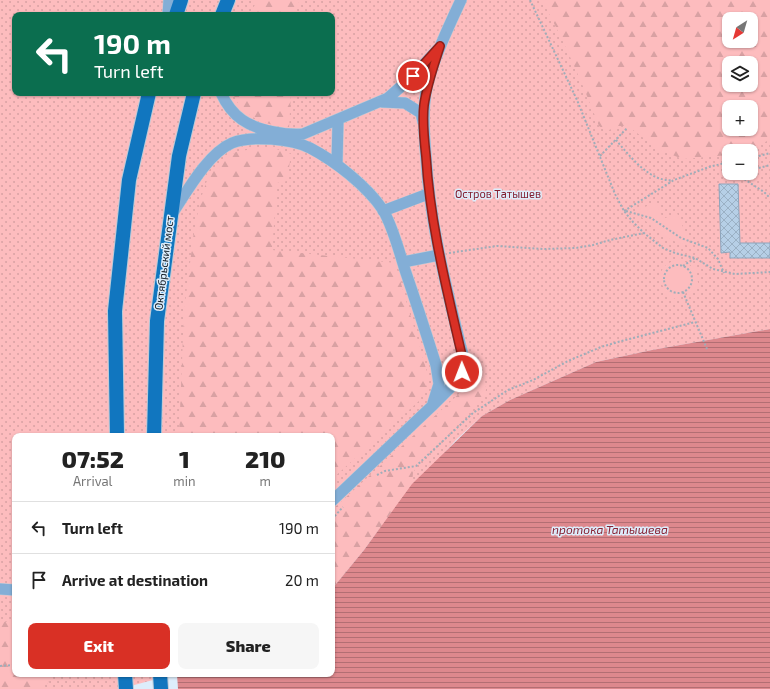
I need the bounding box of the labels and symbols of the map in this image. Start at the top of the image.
north arrow [722,12,758,48]
pin [396,59,430,93]
park label: Остров Татышев [455,187,541,200]
street label: Октябрьский мост [151,214,176,311]
position arrow [441,351,483,393]
water label: протока Татышева [552,522,668,536]

